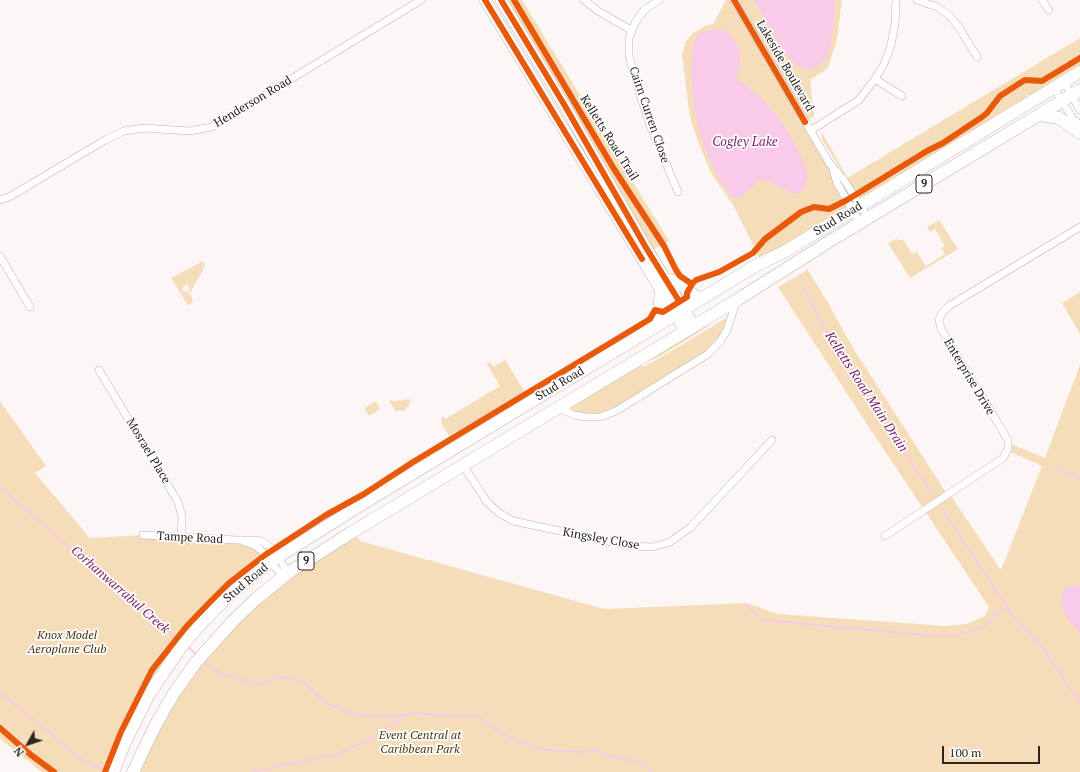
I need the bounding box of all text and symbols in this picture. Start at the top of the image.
street label: Lakeside Boulevard [753,18,817,114]
street label: Cairn Curren Close [626,65,672,165]
street label: Henderson Road [212,73,294,131]
street label: Kelletts Road Trail [577,93,641,183]
water label: Cogley Lake [712,134,778,150]
road number: 9 [916,175,932,193]
street label: Stud Road [811,199,865,239]
water label: Kelletts Road Main Drain [821,329,911,455]
street label: Enterprise Drive [940,336,998,418]
street label: Stud Road [533,364,587,404]
street label: Mosrael Place [123,416,173,486]
street label: Kingsley Close [562,525,640,553]
street label: Tampe Road [157,529,223,547]
water label: Corhanwarrabul Creek [67,543,173,637]
road number: 9 [298,552,314,570]
street label: Stud Road [221,560,271,606]
park label: Knox Model Aeroplane Club [28,629,106,657]
north arrow [8,724,48,764]
park label: Event Central at Caribbean Park [379,729,461,757]
scale bar [944,738,1042,764]
text: N [11,744,27,759]
text: 100 m [949,745,981,760]

